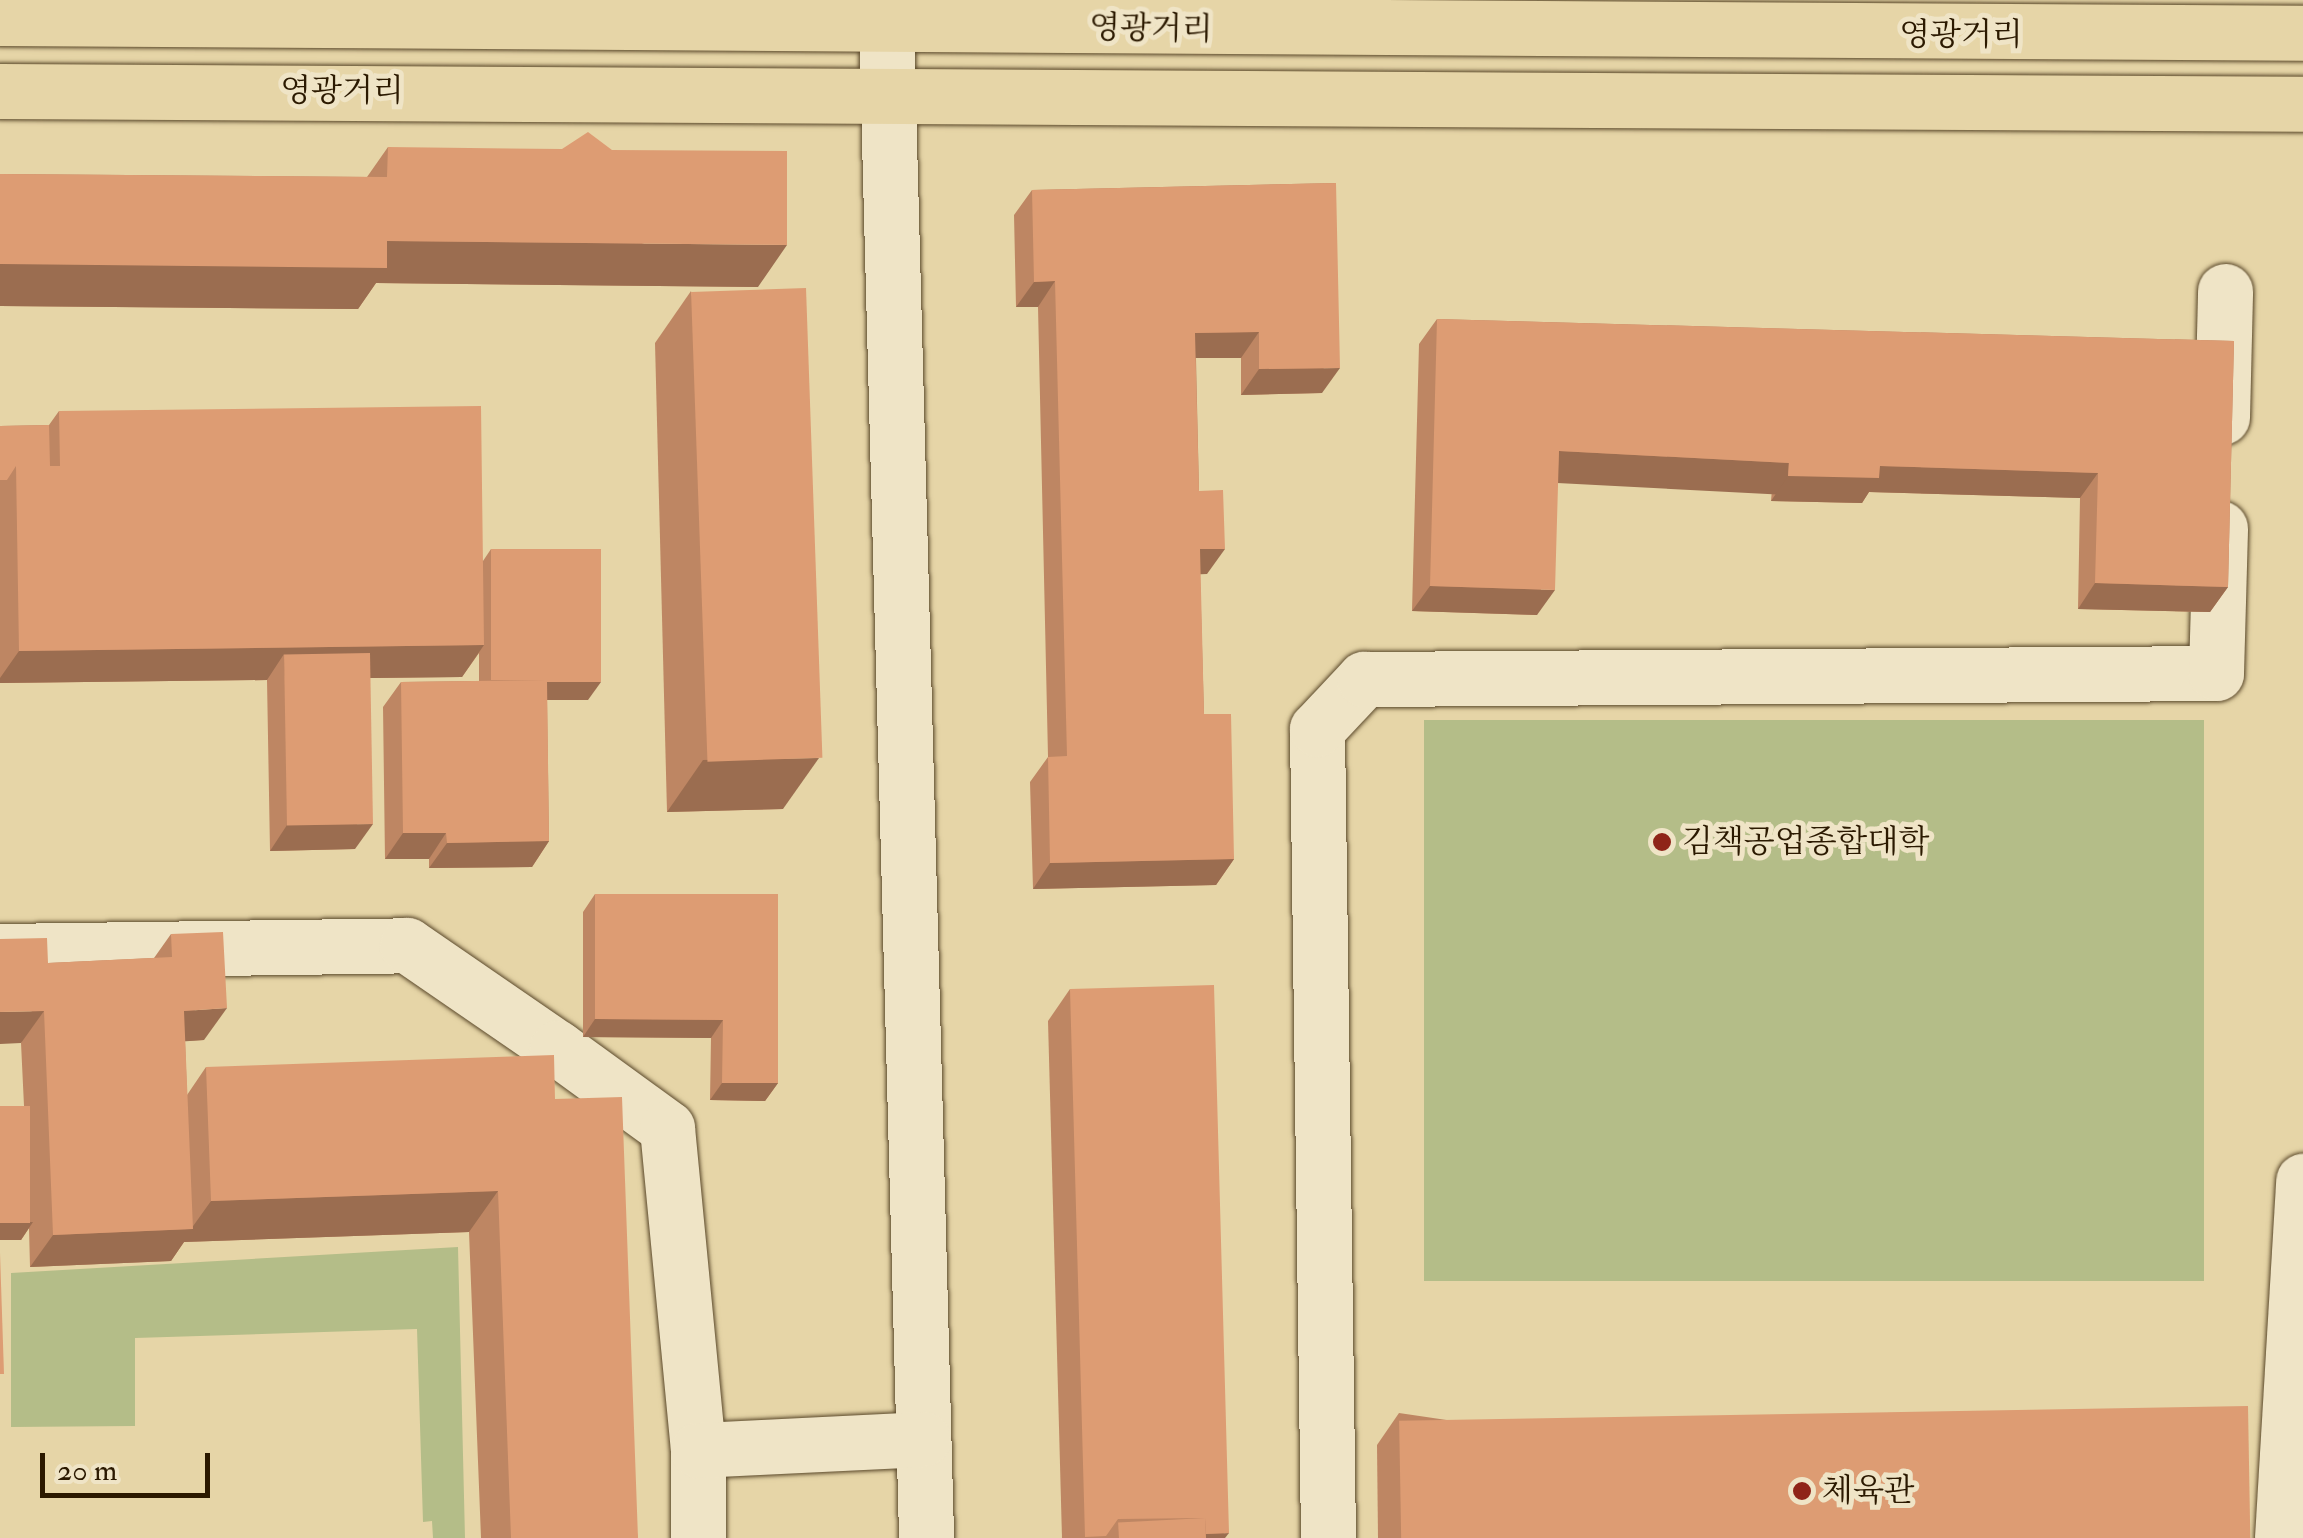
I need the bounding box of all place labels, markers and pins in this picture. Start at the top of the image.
place label: 김책공업종합대학 [1682,823,1929,861]
marker: 김책공업종합대학 [1651,831,1673,853]
place label: 체육관 [1822,1472,1915,1510]
marker: 체육관 [1791,1480,1813,1502]

